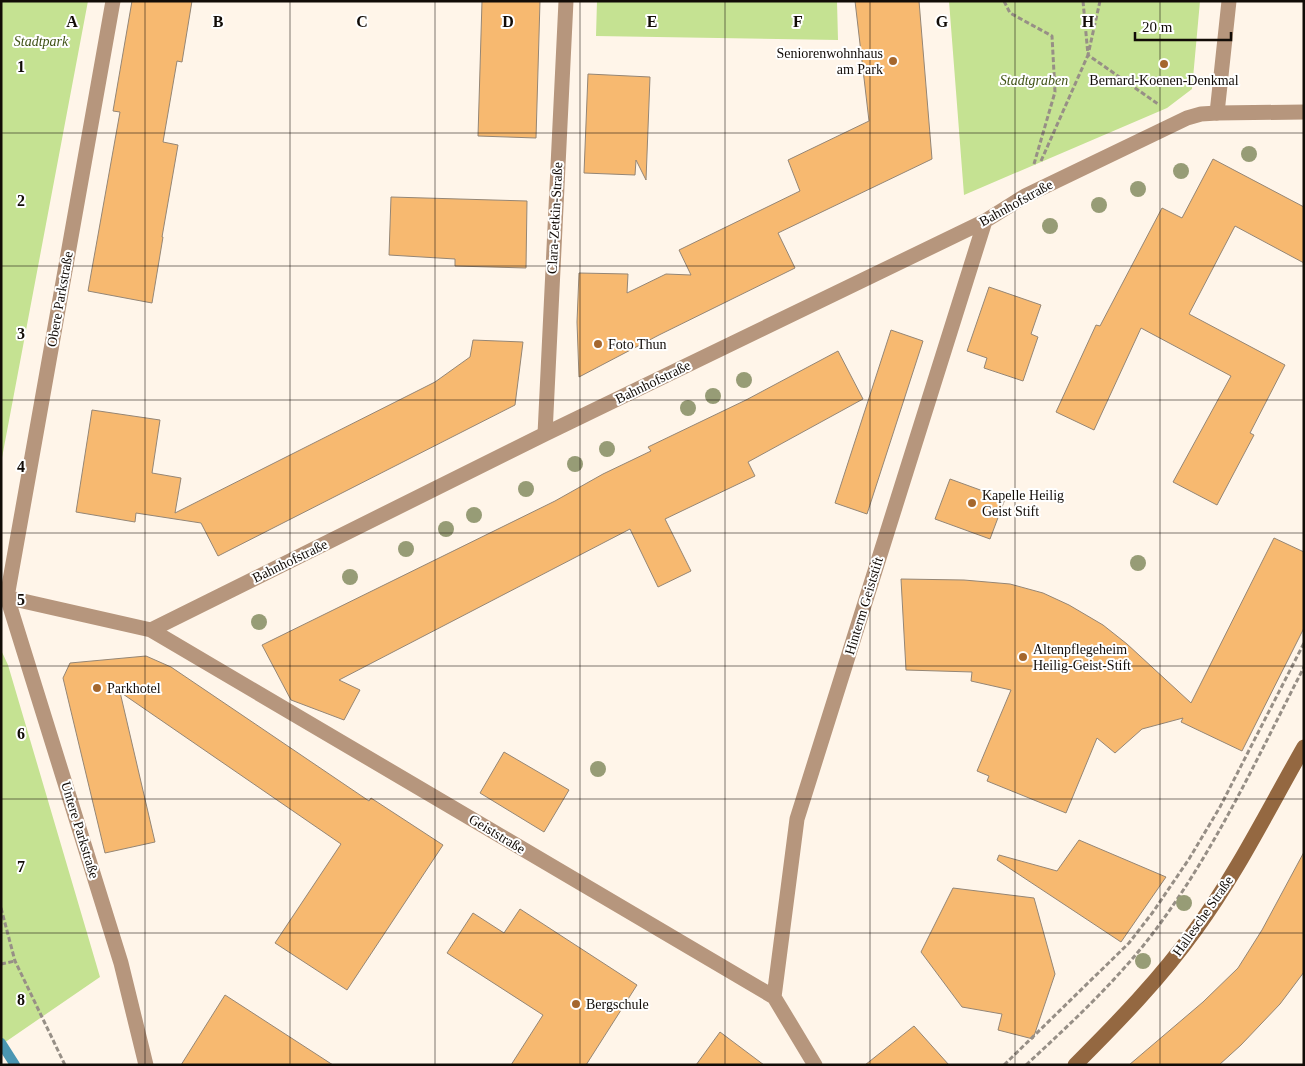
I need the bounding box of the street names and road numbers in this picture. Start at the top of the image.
street label: Clara-Zetkin-Straße [545,162,565,274]
street label: Bahnhofstraße [977,177,1055,229]
street label: Obere Parkstraße [44,250,76,348]
street label: Bahnhofstraße [613,357,693,407]
street label: Bahnhofstraße [250,536,330,586]
street label: Hinterm Geiststift [842,555,886,657]
street label: Untere Parkstraße [58,780,102,880]
street label: Geiststraße [466,811,528,857]
street label: Hallesche Straße [1170,873,1236,959]

